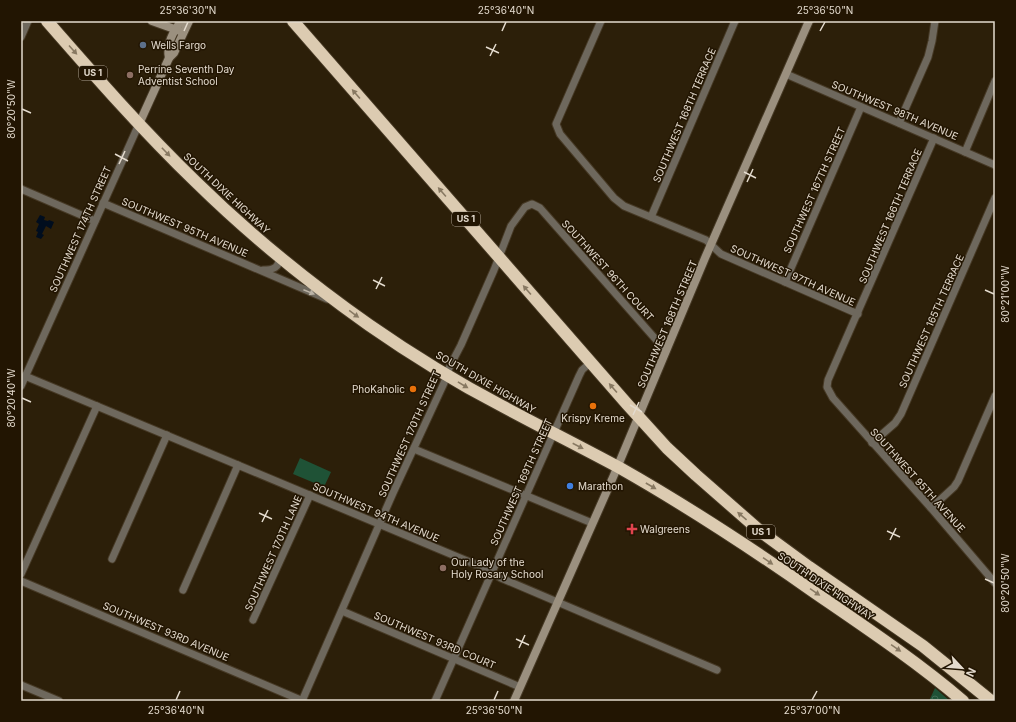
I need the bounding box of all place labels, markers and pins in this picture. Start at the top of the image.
place label: Wells Fargo [151,39,206,51]
marker: Wells Fargo [138,40,148,50]
place label: Perrine Seventh Day Adventist School [138,63,235,87]
marker: Perrine Seventh Day Adventist School [125,70,135,80]
place label: PhoKaholic [352,383,405,395]
marker: PhoKaholic [408,384,418,394]
marker: Krispy Kreme [588,401,598,411]
place label: Krispy Kreme [561,412,625,424]
place label: Marathon [578,480,623,492]
marker: Marathon [565,481,575,491]
place label: Walgreens [640,523,690,535]
marker: Walgreens [627,524,637,534]
place label: Our Lady of the Holy Rosary School [451,556,543,580]
marker: Our Lady of the Holy Rosary School [438,563,448,573]

